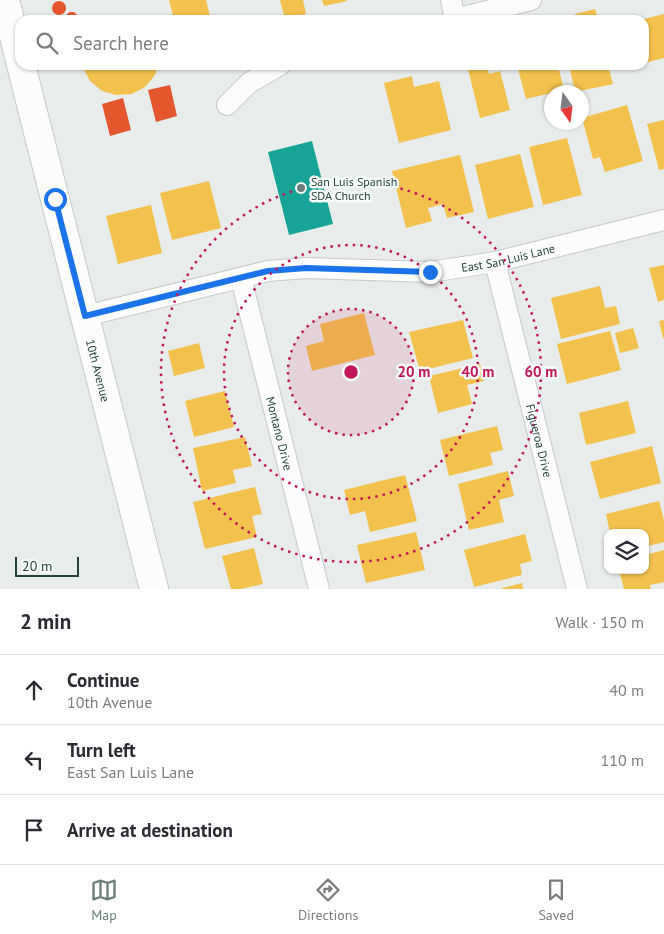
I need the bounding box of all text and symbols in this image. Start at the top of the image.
search box [15,15,649,70]
icon: search [33,29,61,57]
text: Search here [73,31,169,55]
north arrow [544,85,589,130]
place label: San Luis Spanish SDA Church [311,174,397,203]
marker: San Luis Spanish SDA Church [295,182,307,194]
route start [44,188,67,211]
street label: East San Luis Lane [460,240,556,275]
route end [419,261,442,284]
street label: 10th Avenue [83,337,114,403]
text: 20 m [398,362,430,381]
text: 40 m [462,362,494,381]
text: 60 m [525,362,557,381]
centre of rings [342,363,360,381]
street label: Montano Drive [263,395,296,472]
street label: Figueroa Drive [523,402,556,479]
map controls [604,529,649,574]
button: layers [604,529,649,574]
scale bar [15,554,79,577]
text: 20 m [22,557,52,575]
text: 2 min [20,608,71,635]
text: Walk · 150 m [555,612,644,632]
text: Continue [67,668,139,692]
icon: ahead [20,676,48,704]
text: 40 m [609,680,644,700]
text: 10th Avenue [67,692,152,712]
text: Turn left [67,738,136,762]
icon: left [20,746,48,774]
text: 110 m [601,750,644,770]
text: East San Luis Lane [67,762,194,782]
icon: arrive [20,816,48,844]
text: Arrive at destination [67,818,233,842]
tab: Map [90,876,118,924]
tab: Directions [298,876,358,924]
tab: Saved [538,876,574,924]

